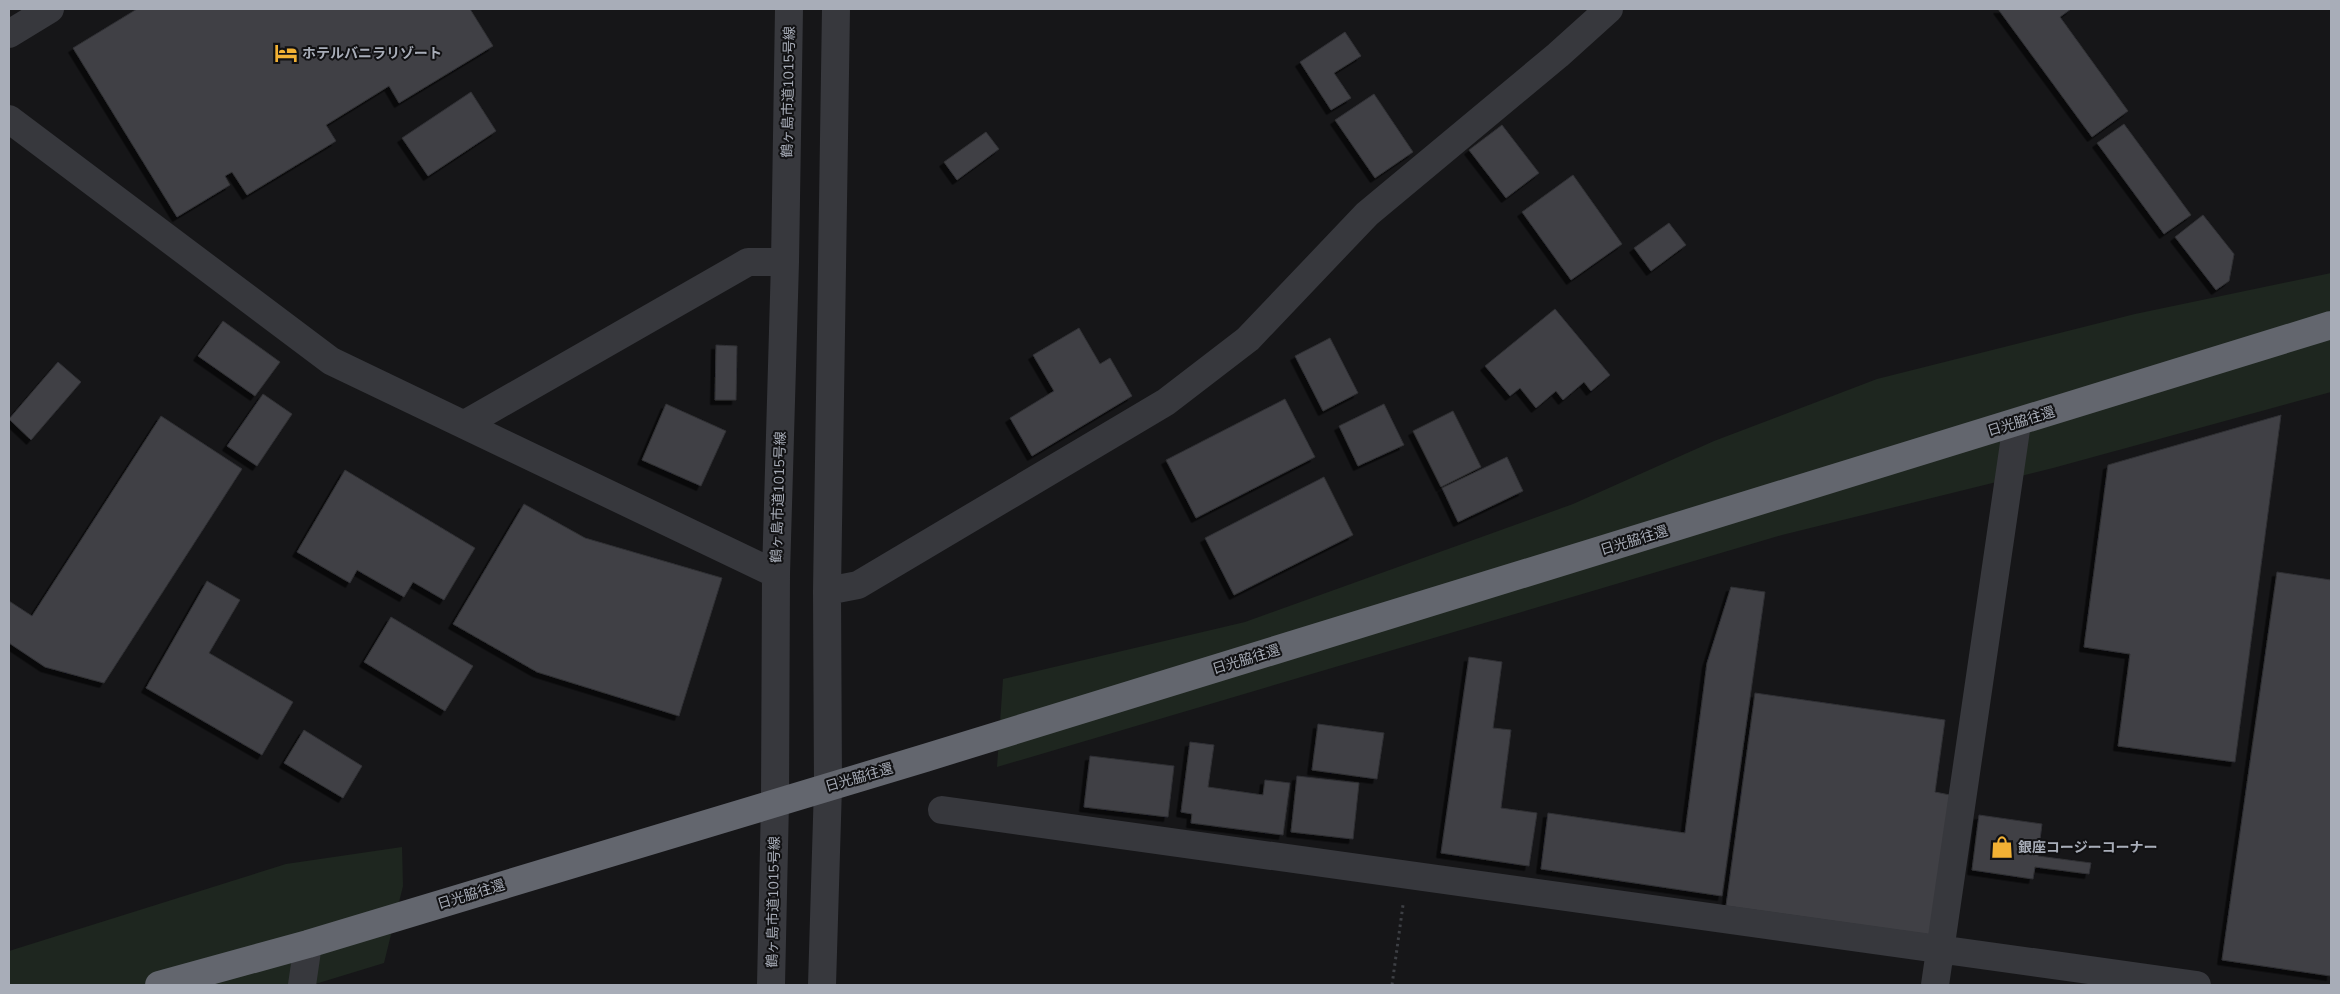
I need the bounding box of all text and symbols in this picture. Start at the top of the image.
street label: 鶴ヶ島市道1015号線 [778,26,799,158]
hotel icon: ホテルバニラリゾート [273,40,299,66]
place label: ホテルバニラリゾート [302,44,442,63]
street label: 日光脇往還 [1985,402,2057,441]
street label: 鶴ヶ島市道1015号線 [767,431,790,563]
street label: 日光脇往還 [1598,521,1670,560]
street label: 日光脇往還 [1210,640,1282,679]
street label: 日光脇往還 [823,759,895,796]
shop icon: 銀座コージーコーナー [1989,834,2015,860]
street label: 鶴ヶ島市道1015号線 [763,836,784,968]
place label: 銀座コージーコーナー [2018,838,2158,857]
street label: 日光脇往還 [435,875,507,914]

